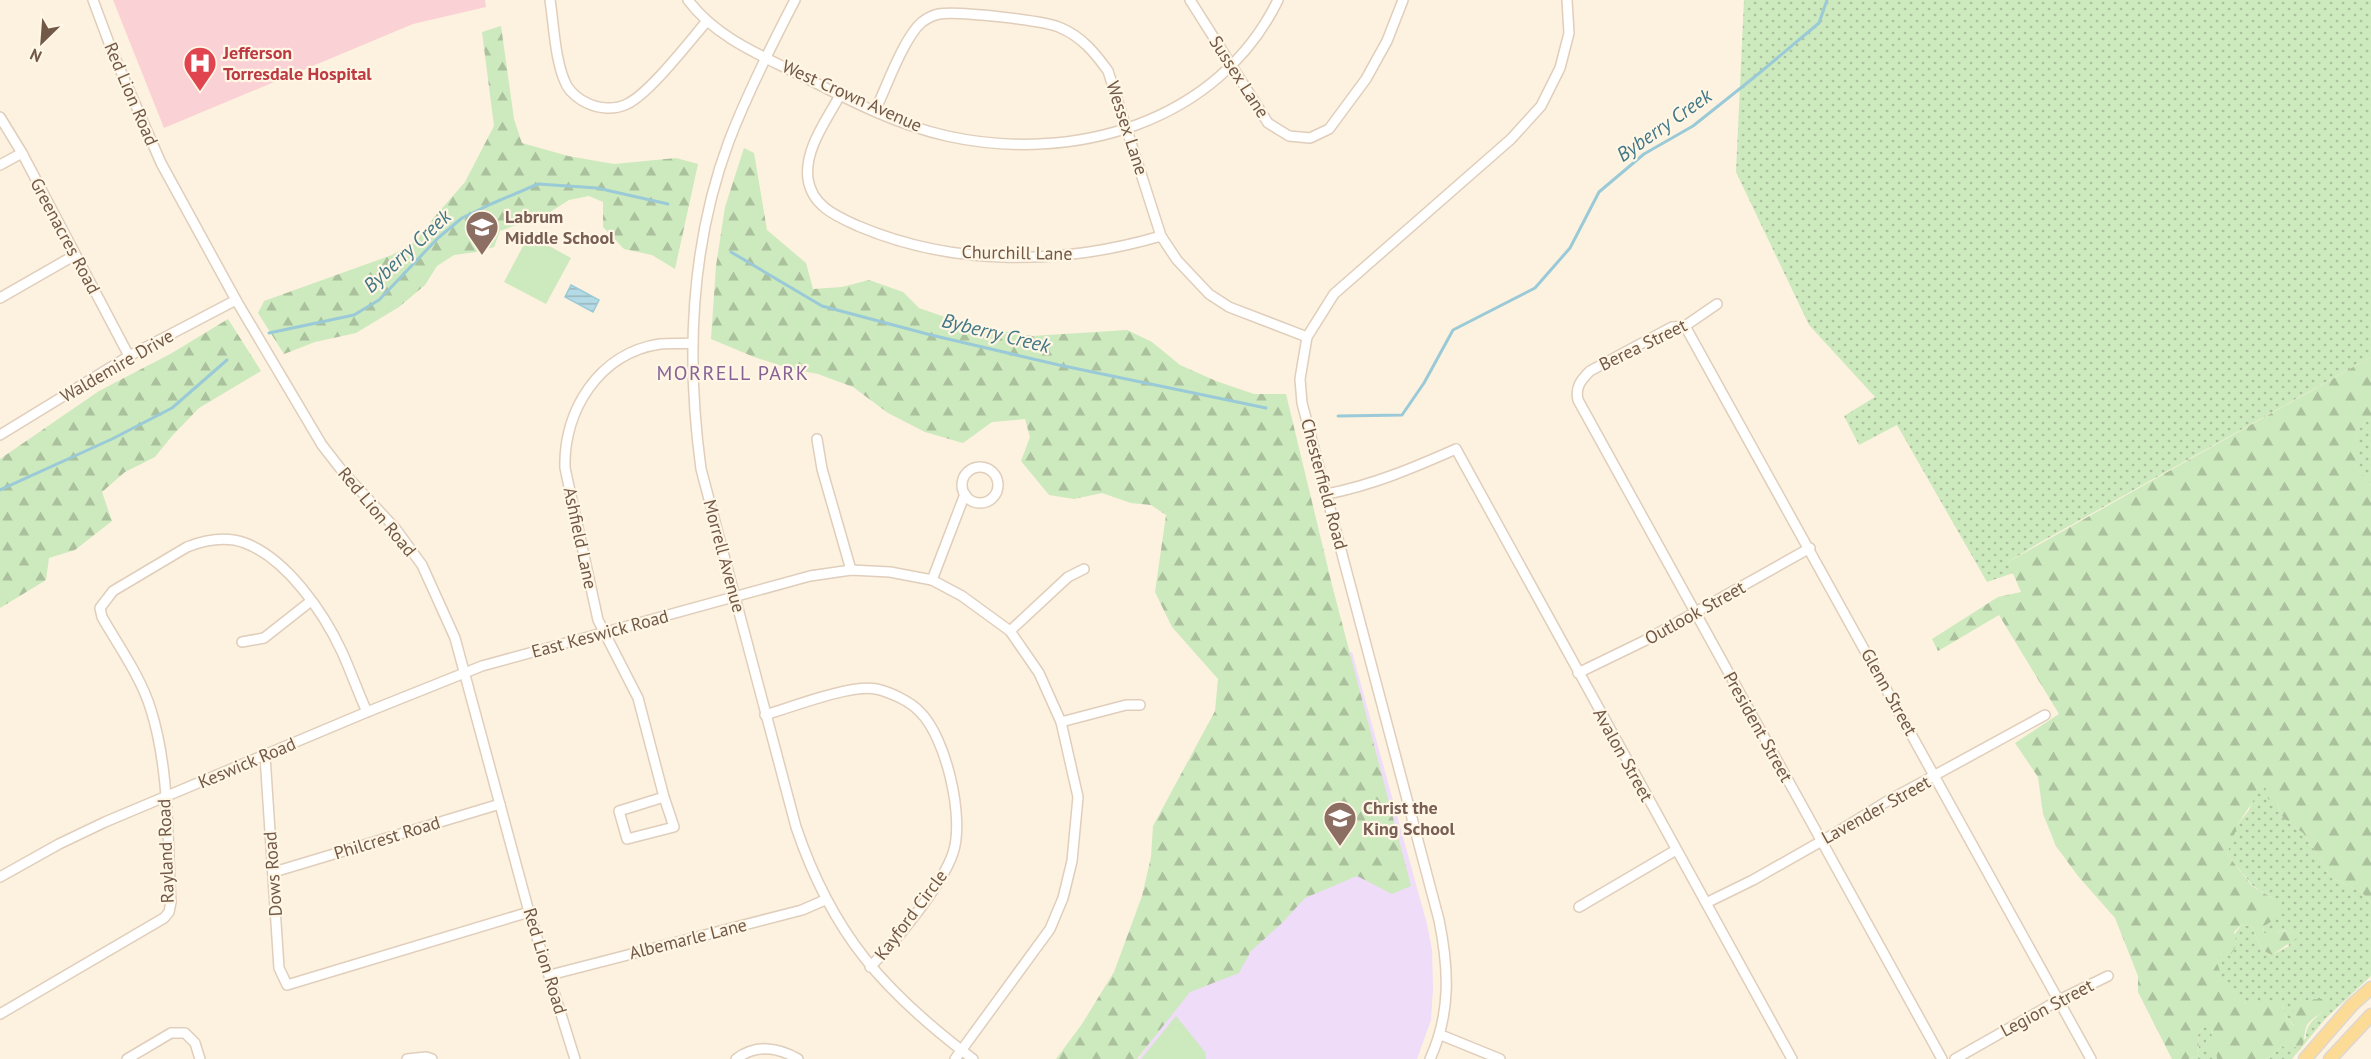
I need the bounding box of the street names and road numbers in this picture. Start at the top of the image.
street label: Sussex Lane [1204,31,1275,122]
street label: Red Lion Road [99,39,164,149]
street label: West Crown Avenue [779,54,926,137]
street label: Wessex Lane [1101,78,1153,178]
street label: Greenacres Road [25,174,106,298]
street label: Churchill Lane [961,240,1073,265]
street label: Berea Street [1595,313,1690,376]
street label: Waldemire Drive [56,324,178,407]
street label: Chesterfield Road [1296,416,1353,552]
street label: Red Lion Road [333,462,422,561]
street label: Ashfield Lane [558,485,602,591]
street label: Morrell Avenue [698,497,751,615]
street label: Outlook Street [1640,575,1749,650]
street label: East Keswick Road [529,604,671,663]
street label: Glenn Street [1856,644,1923,739]
street label: President Street [1719,668,1798,786]
street label: Avalon Street [1588,704,1658,805]
street label: Keswick Road [194,732,299,793]
street label: Lavender Street [1817,770,1934,849]
street label: Rayland Road [152,798,179,904]
street label: Philcrest Road [331,810,443,865]
street label: Dows Road [258,831,287,917]
street label: Kayford Circle [869,865,952,964]
street label: Red Lion Road [518,905,573,1017]
street label: Albemarle Lane [627,913,749,964]
street label: Legion Street [1996,973,2097,1042]

